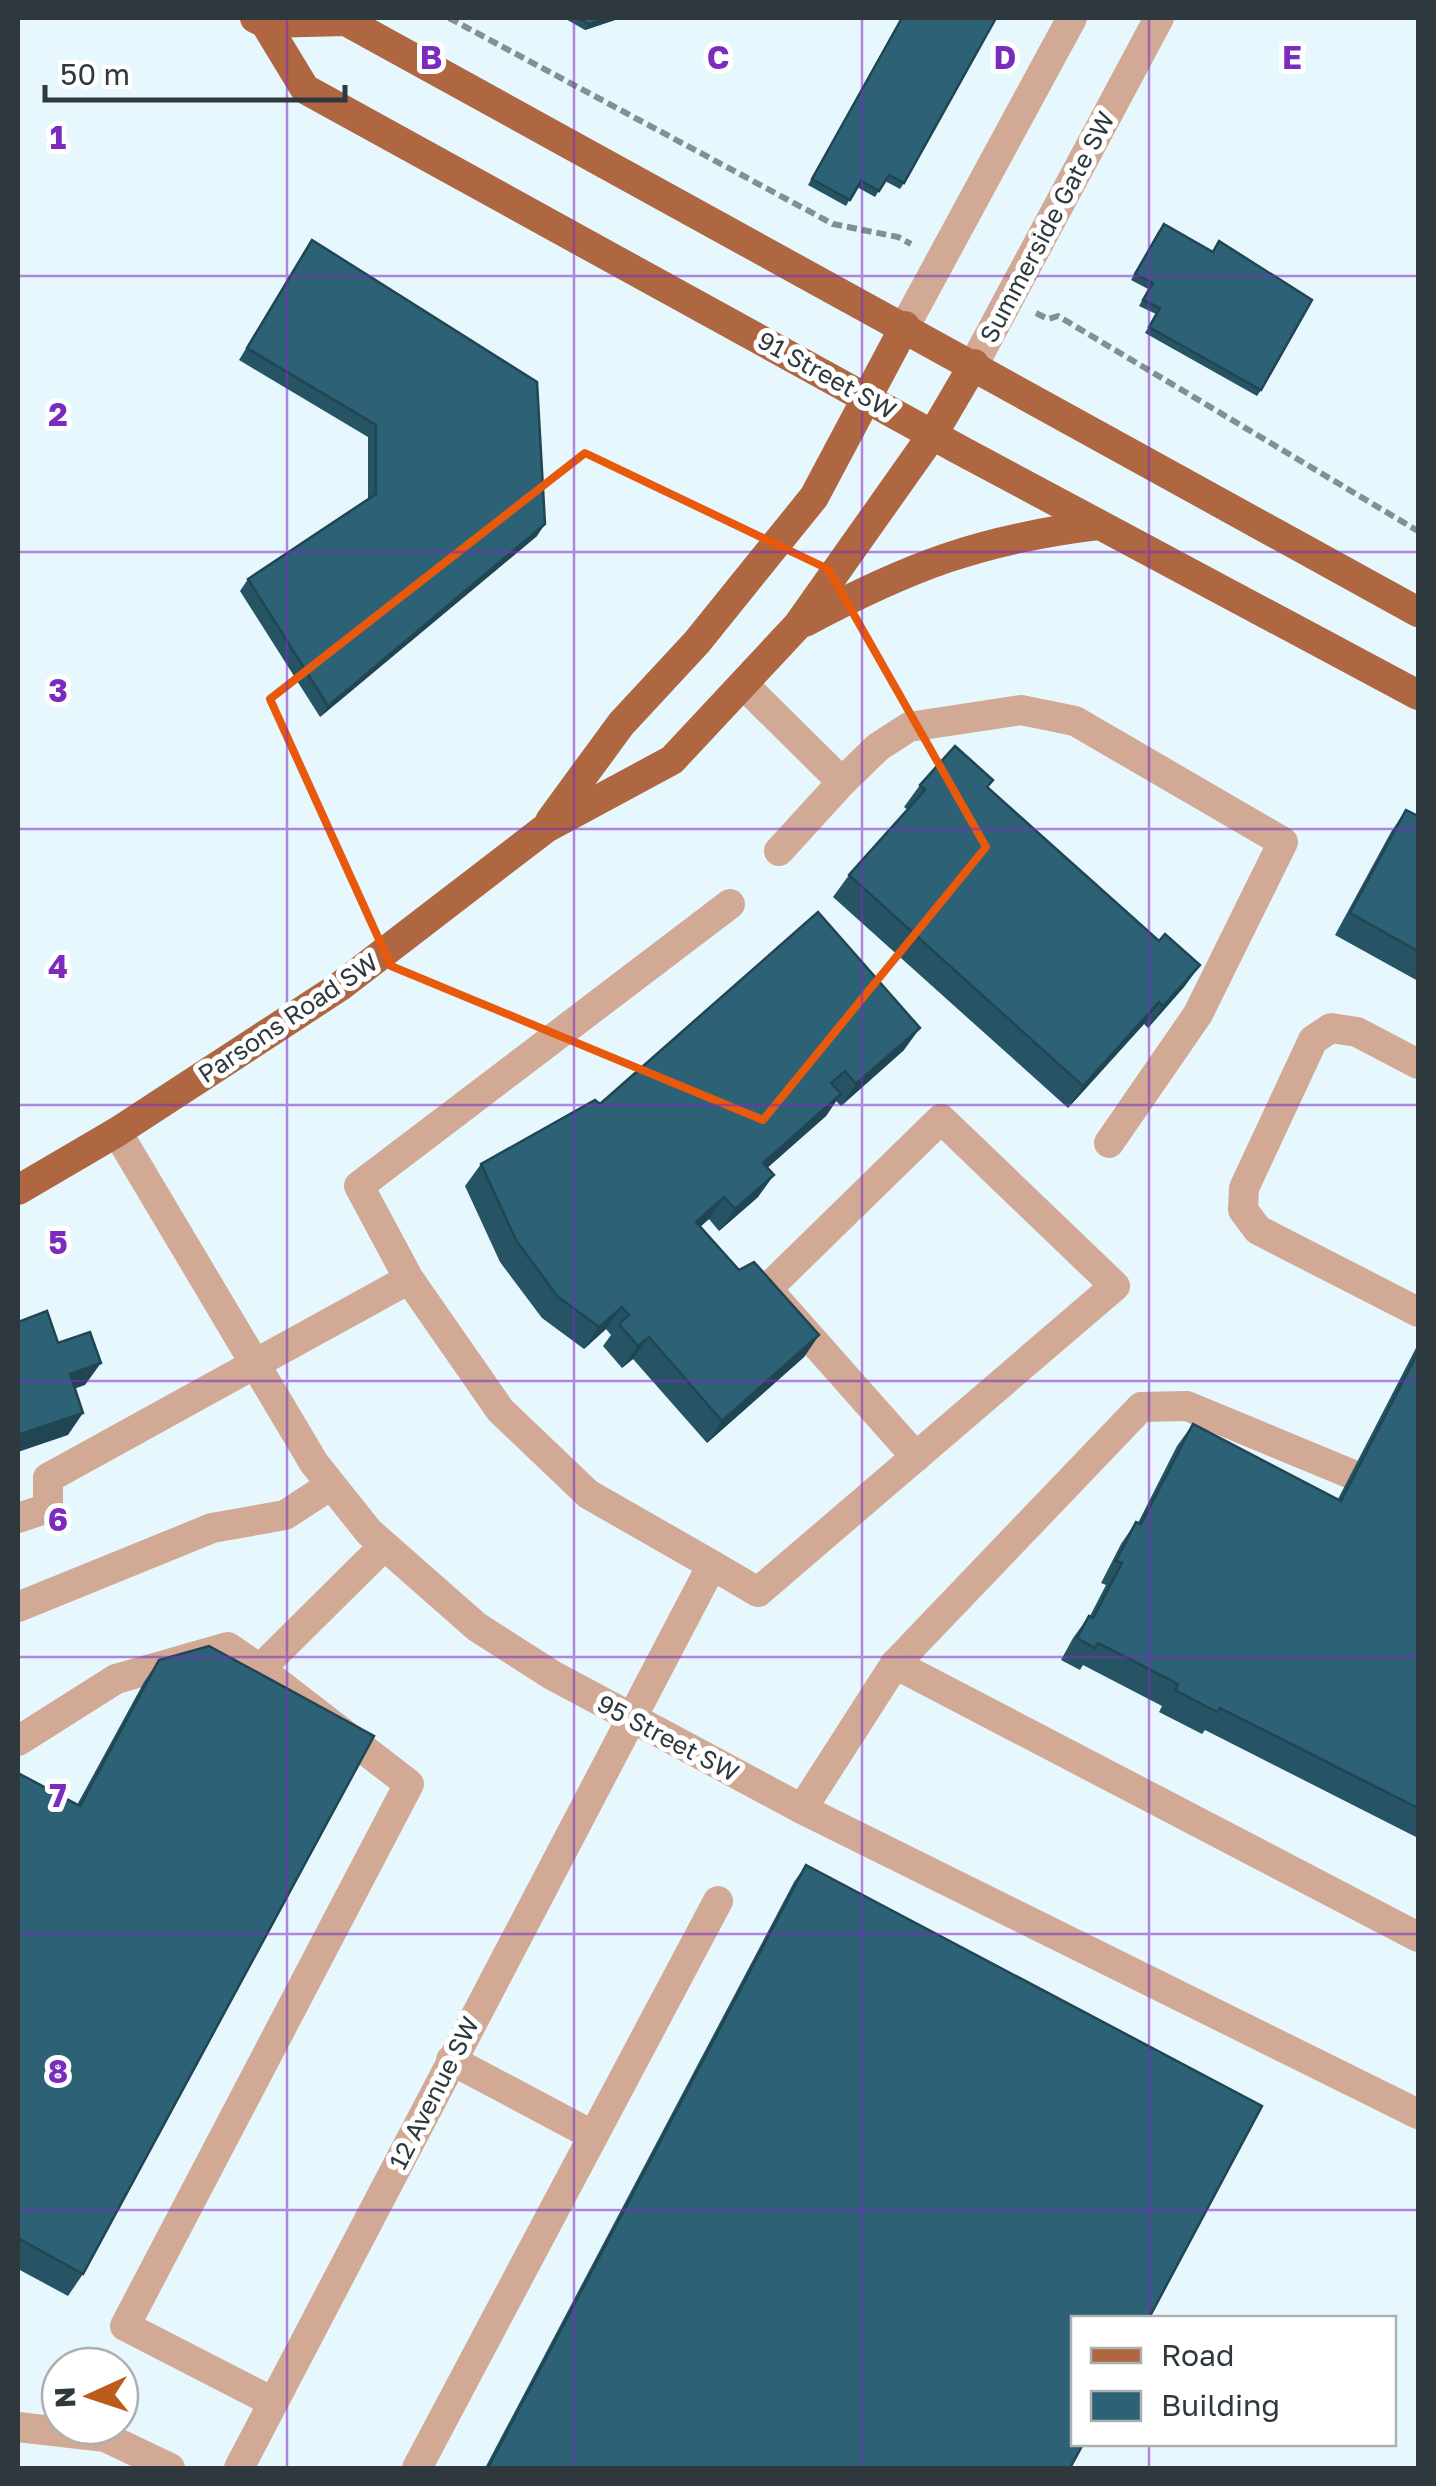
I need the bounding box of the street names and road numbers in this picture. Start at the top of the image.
street label: Summerside Gate SW [972,106,1121,348]
street label: 91 Street SW [753,324,902,425]
street label: Parsons Road SW [192,946,384,1089]
street label: 95 Street SW [592,1687,744,1788]
street label: 12 Avenue SW [382,2011,485,2174]

